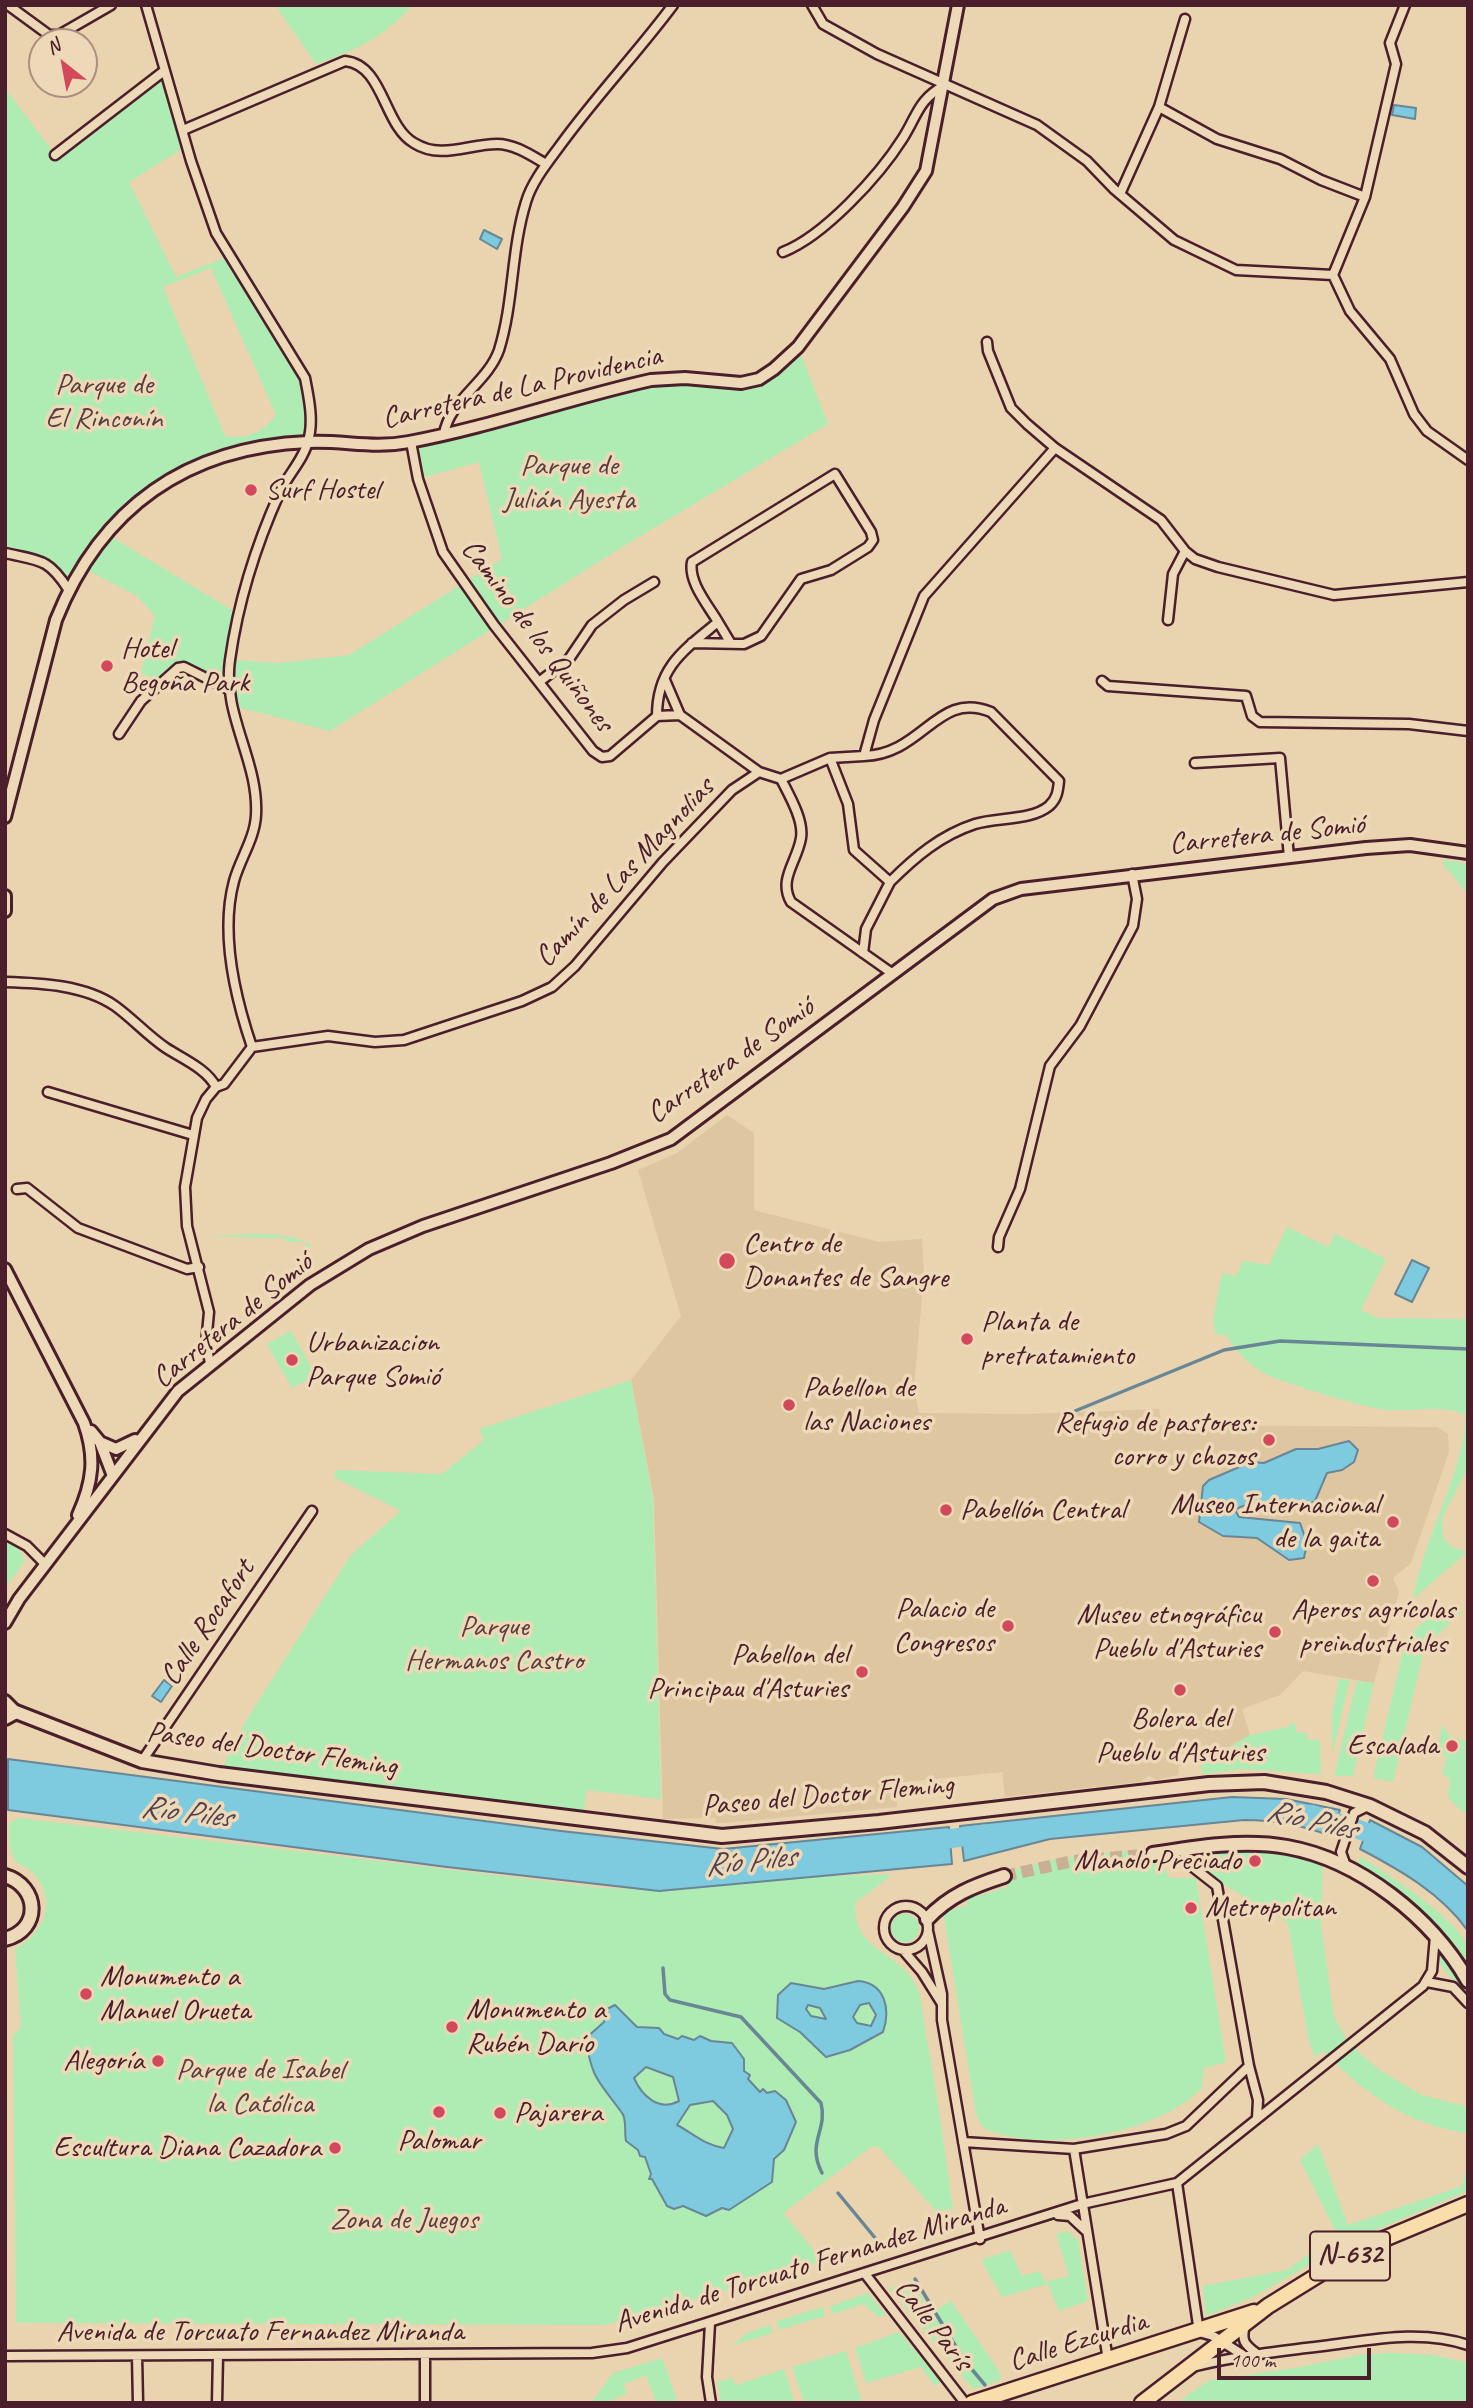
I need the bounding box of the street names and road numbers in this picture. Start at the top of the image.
street label: Carretera de La Providencia [379,338,665,438]
street label: Camino de los Quiñones [453,532,621,740]
street label: Camín de Las Magnolias [528,771,722,975]
street label: Carretera de Somió [1168,807,1366,863]
street label: Carretera de Somió [640,990,822,1132]
street label: Carretera de Somió [146,1245,320,1397]
street label: Calle Rocafort [153,1553,263,1693]
street label: Paseo del Doctor Fleming [145,1715,399,1785]
street label: Paseo del Doctor Fleming [701,1767,955,1825]
street label: Avenida de Torcuato Fernandez Miranda [610,2188,1010,2342]
road number: N-632 [1310,2232,1390,2280]
street label: Calle París [886,2272,980,2378]
street label: Calle Ezcurdia [1005,2304,1151,2380]
street label: Avenida de Torcuato Fernandez Miranda [57,2314,463,2350]

